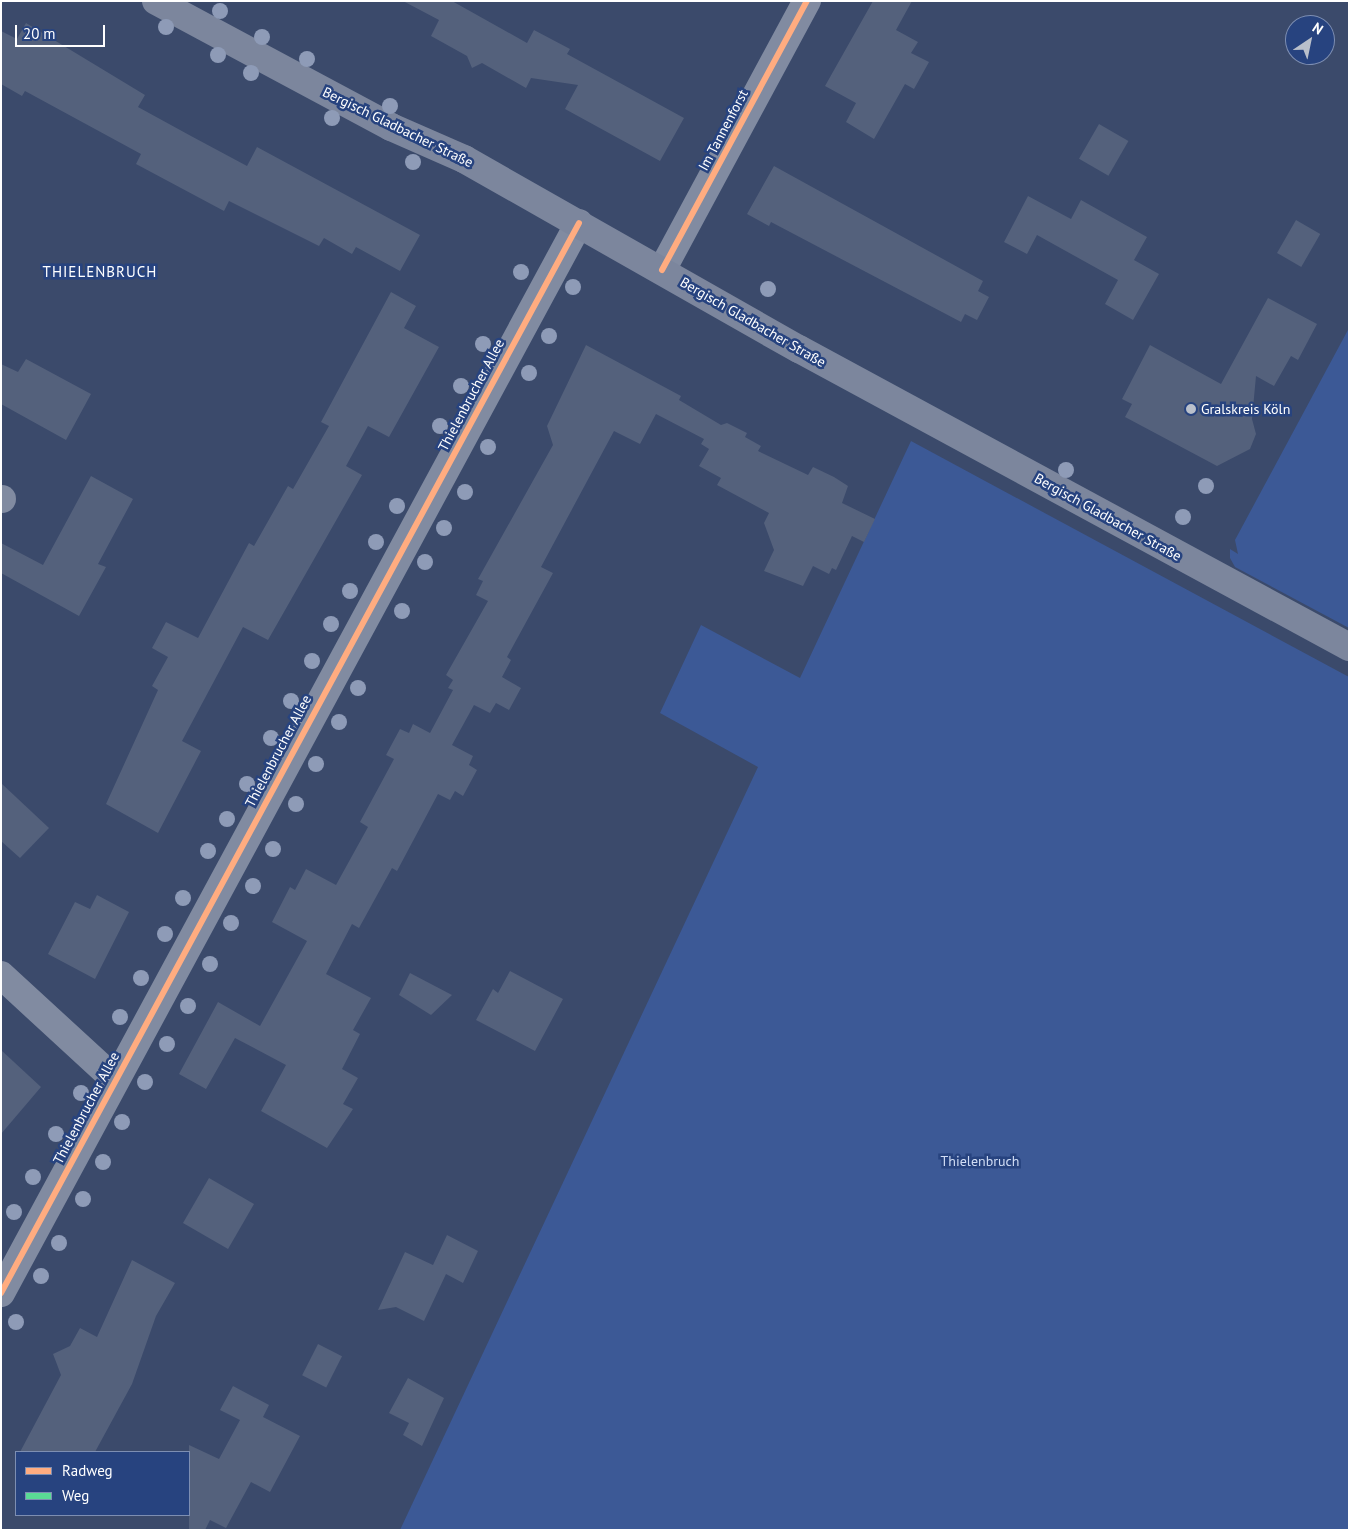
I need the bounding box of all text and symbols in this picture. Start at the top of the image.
scale bar [18,15,108,47]
north arrow [1285,15,1335,65]
text: N [1309,18,1327,38]
text: 20 m [23,24,56,43]
street label: Bergisch Gladbacher Straße [320,83,476,171]
street label: Im Tannenforst [695,86,751,174]
district label: THIELENBRUCH [41,263,159,281]
street label: Bergisch Gladbacher Straße [677,273,829,371]
street label: Thielenbrucher Allee [434,336,508,454]
place label: Gralskreis Köln [1201,401,1290,417]
marker: Gralskreis Köln [1185,403,1197,415]
street label: Bergisch Gladbacher Straße [1032,470,1184,564]
street label: Thielenbrucher Allee [241,692,315,810]
street label: Thielenbrucher Allee [49,1049,123,1167]
park label: Thielenbruch [941,1153,1019,1169]
legend [15,1451,190,1516]
text: Radweg [62,1461,113,1480]
text: Weg [62,1486,89,1505]

